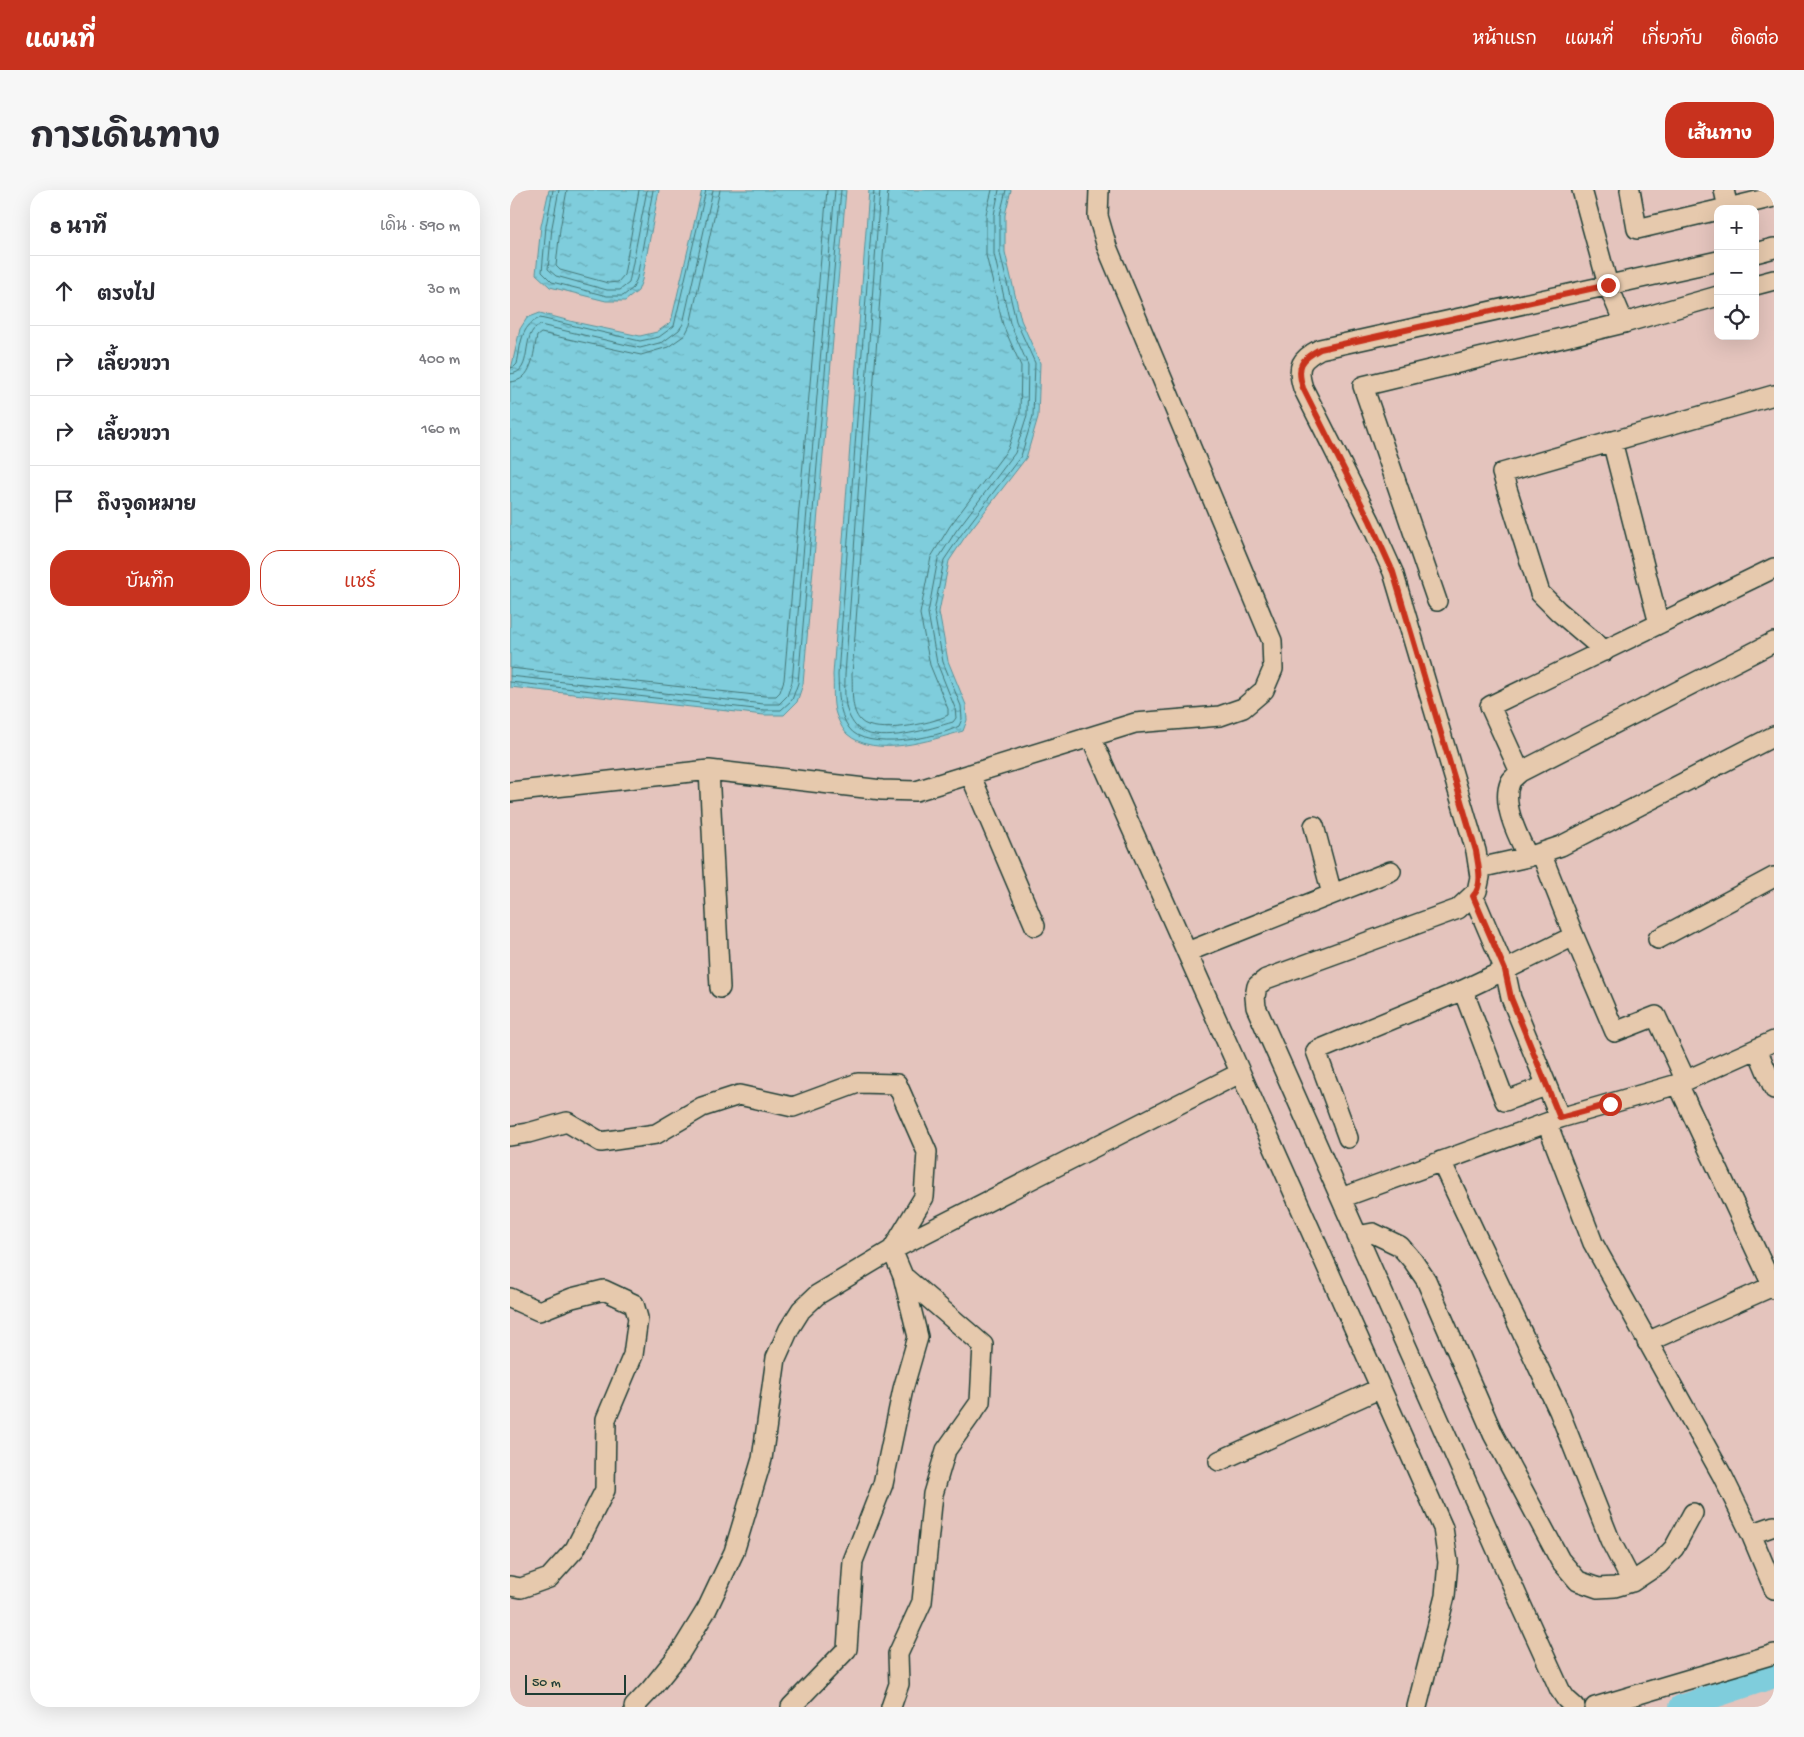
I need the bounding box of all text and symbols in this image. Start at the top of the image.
text: แผนที่ [25,28,95,57]
text: หน้าแรก [1473,30,1537,51]
text: แผนที่ [1565,30,1613,51]
text: เกี่ยวกับ [1641,30,1703,51]
text: ติดต่อ [1731,30,1779,51]
button: เส้นทาง [1665,102,1774,158]
text: การเดินทาง [30,120,220,161]
map controls [1714,205,1759,340]
button: + [1714,205,1759,250]
text: 8 นาที [50,217,107,242]
text: เดิน · 590 m [380,218,460,237]
button: − [1714,250,1759,295]
route end [1597,274,1620,297]
icon: ahead [50,277,78,305]
text: 30 m [427,281,460,300]
text: ตรงไป [97,285,155,308]
button: locate [1714,295,1759,340]
icon: right [50,347,78,375]
text: 400 m [419,351,460,370]
text: เลี้ยวขวา [97,355,170,378]
icon: right [50,417,78,445]
text: 160 m [421,421,460,440]
text: เลี้ยวขวา [97,425,170,448]
icon: arrive [50,487,78,515]
text: ถึงจุดหมาย [97,495,196,518]
button: บันทึก [50,550,250,606]
button: แชร์ [260,550,460,606]
route start [1599,1093,1622,1116]
scale bar [525,1672,626,1695]
text: 50 m [532,1675,561,1692]

